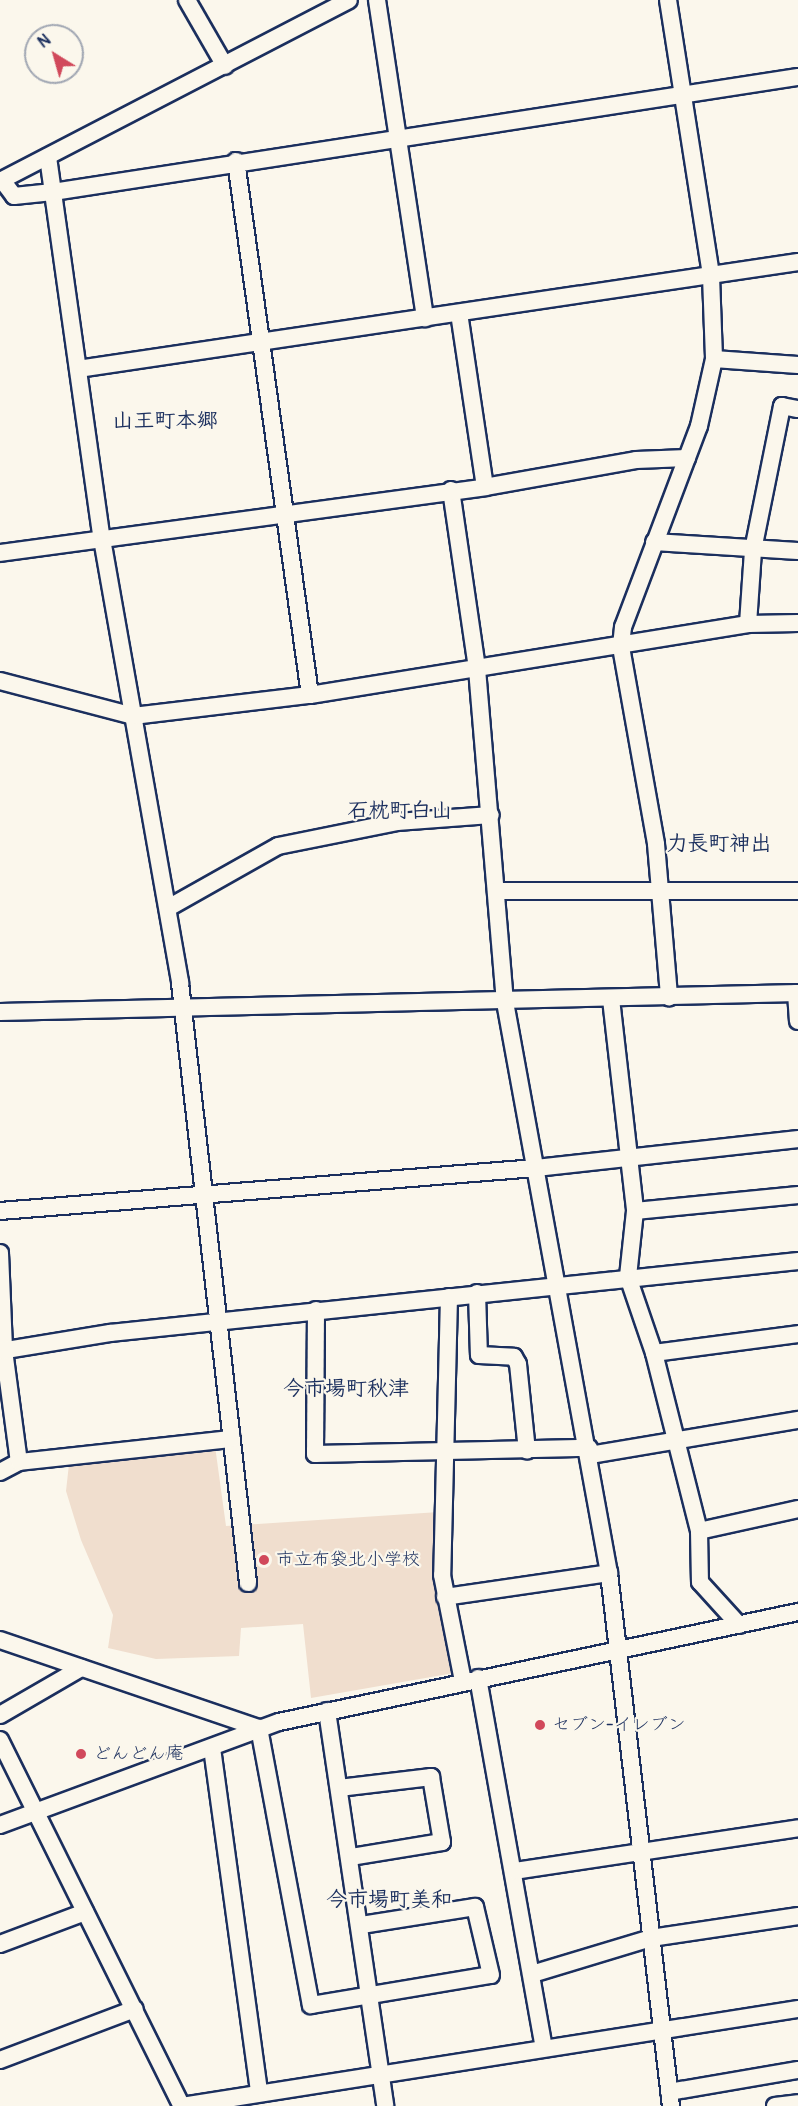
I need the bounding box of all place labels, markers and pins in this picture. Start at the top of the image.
place label: 市立布袋北小学校 [276,1549,420,1571]
marker: 市立布袋北小学校 [257,1553,271,1567]
place label: セブン-イレブン [552,1714,686,1736]
marker: セブン-イレブン [533,1718,547,1732]
place label: どんどん庵 [93,1743,183,1765]
marker: どんどん庵 [74,1747,88,1761]

